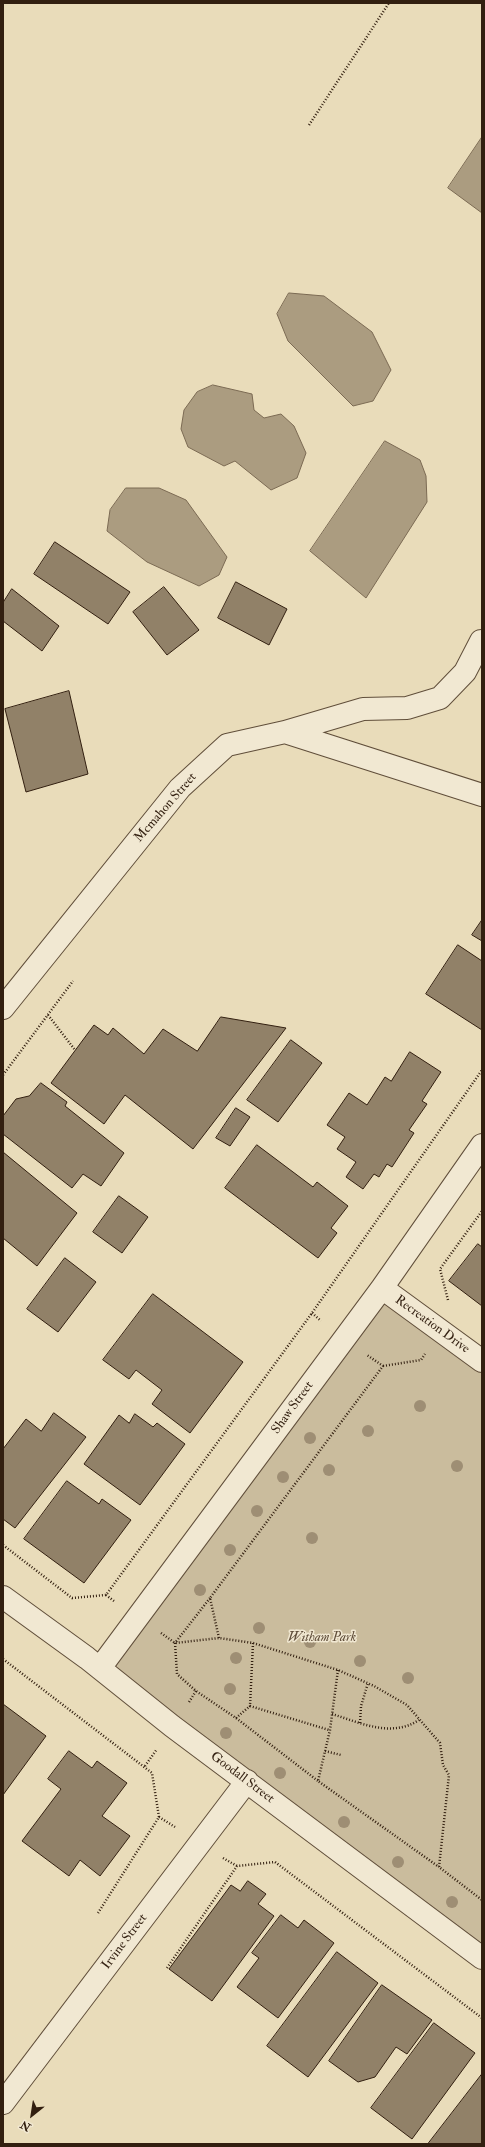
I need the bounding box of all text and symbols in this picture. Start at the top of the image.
street label: Mcmahon Street [132,770,200,846]
street label: Recreation Drive [392,1293,472,1357]
street label: Shaw Street [269,1379,317,1437]
park label: Witham Park [288,1630,356,1646]
street label: Goodall Street [207,1749,277,1807]
street label: Irvine Street [99,1911,151,1973]
north arrow [12,2095,52,2135]
text: N [18,2118,33,2134]

